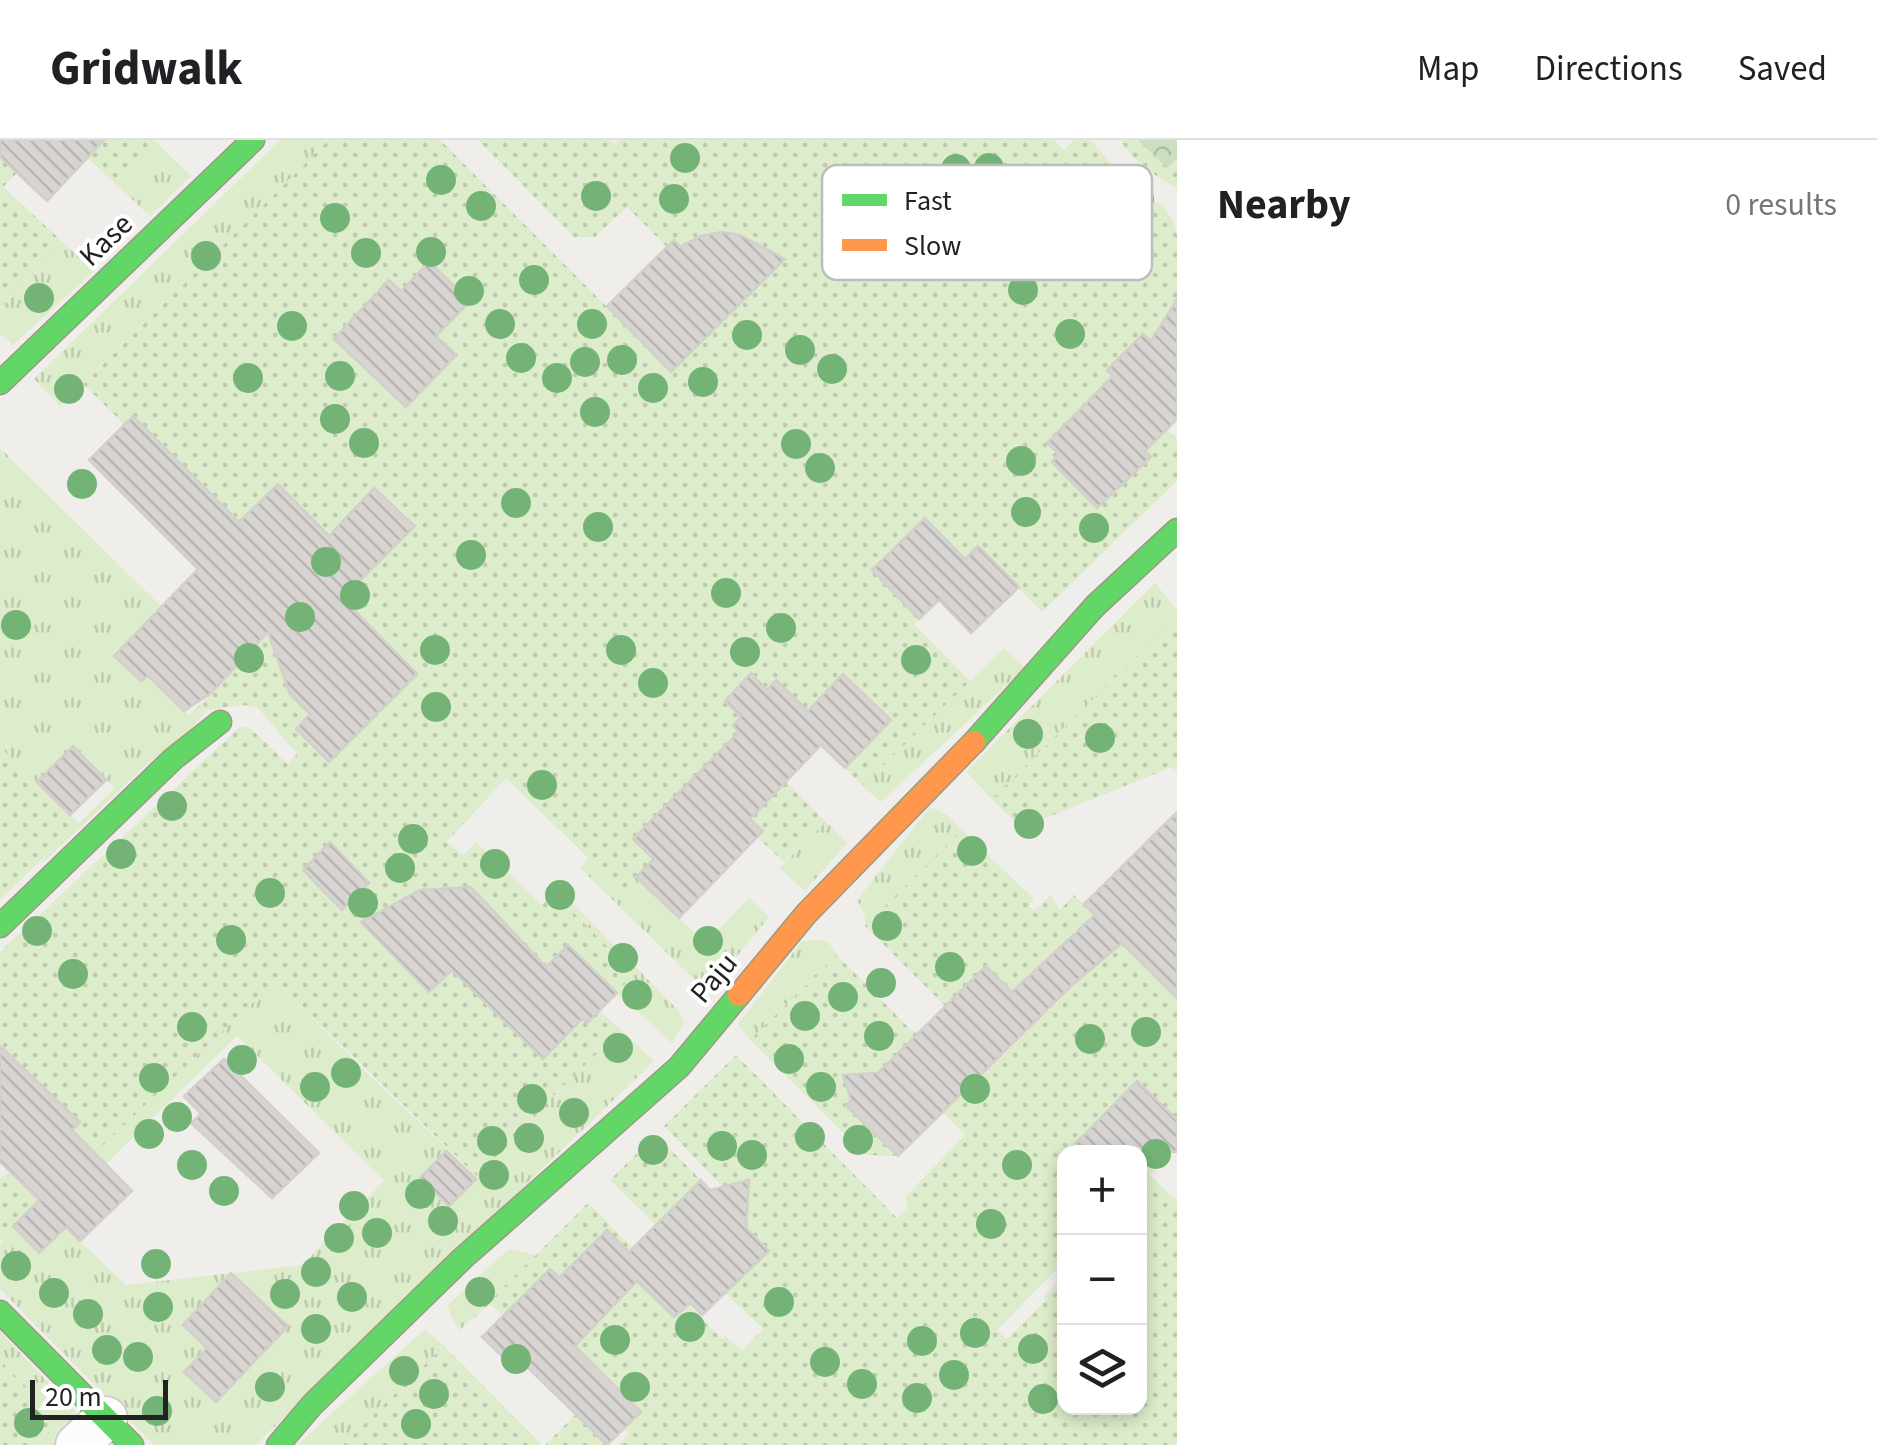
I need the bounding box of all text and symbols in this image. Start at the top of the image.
text: Gridwalk [50,35,243,103]
text: Map [1417,44,1480,94]
text: Directions [1535,44,1683,94]
text: Saved [1738,44,1827,94]
legend [822,165,1152,280]
text: Nearby [1217,175,1351,235]
text: Fast [904,181,952,221]
text: 0 results [1725,182,1837,228]
street label: Kase [70,204,142,276]
text: Slow [904,226,961,266]
street label: Paju [680,943,748,1013]
map controls [1057,1145,1147,1415]
button: + [1057,1145,1147,1235]
button: − [1057,1235,1147,1325]
button: layers [1057,1325,1147,1415]
scale bar [30,1375,168,1420]
text: 20 m [45,1377,102,1417]

